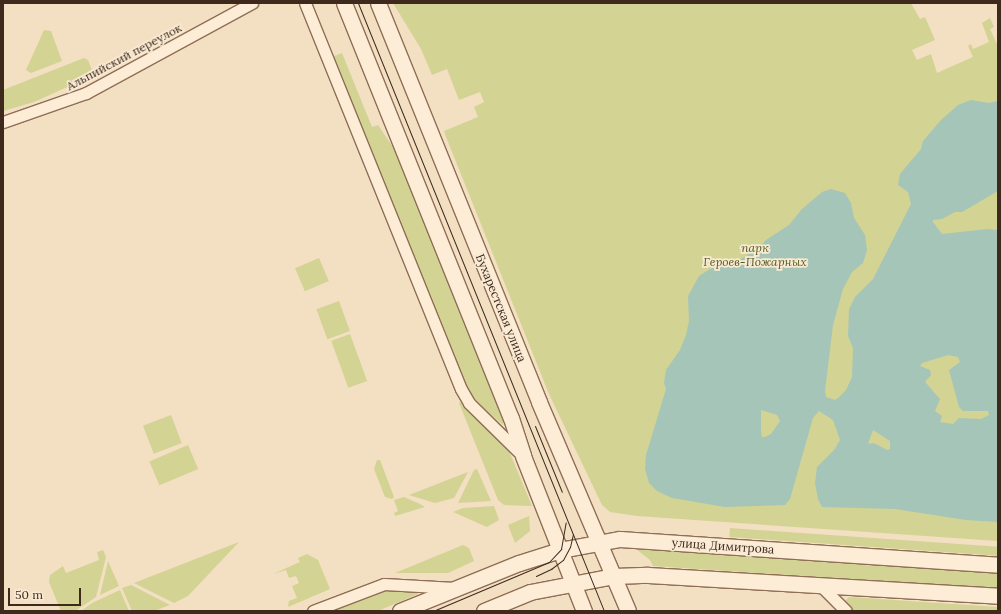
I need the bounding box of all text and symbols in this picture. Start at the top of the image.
street label: Альпийский переулок [64,20,184,94]
park label: парк Героев-Пожарных [703,241,807,269]
street label: Бухарестская улица [473,252,529,364]
street label: улица Димитрова [671,535,775,557]
scale bar [10,580,83,606]
text: 50 m [15,587,43,602]

